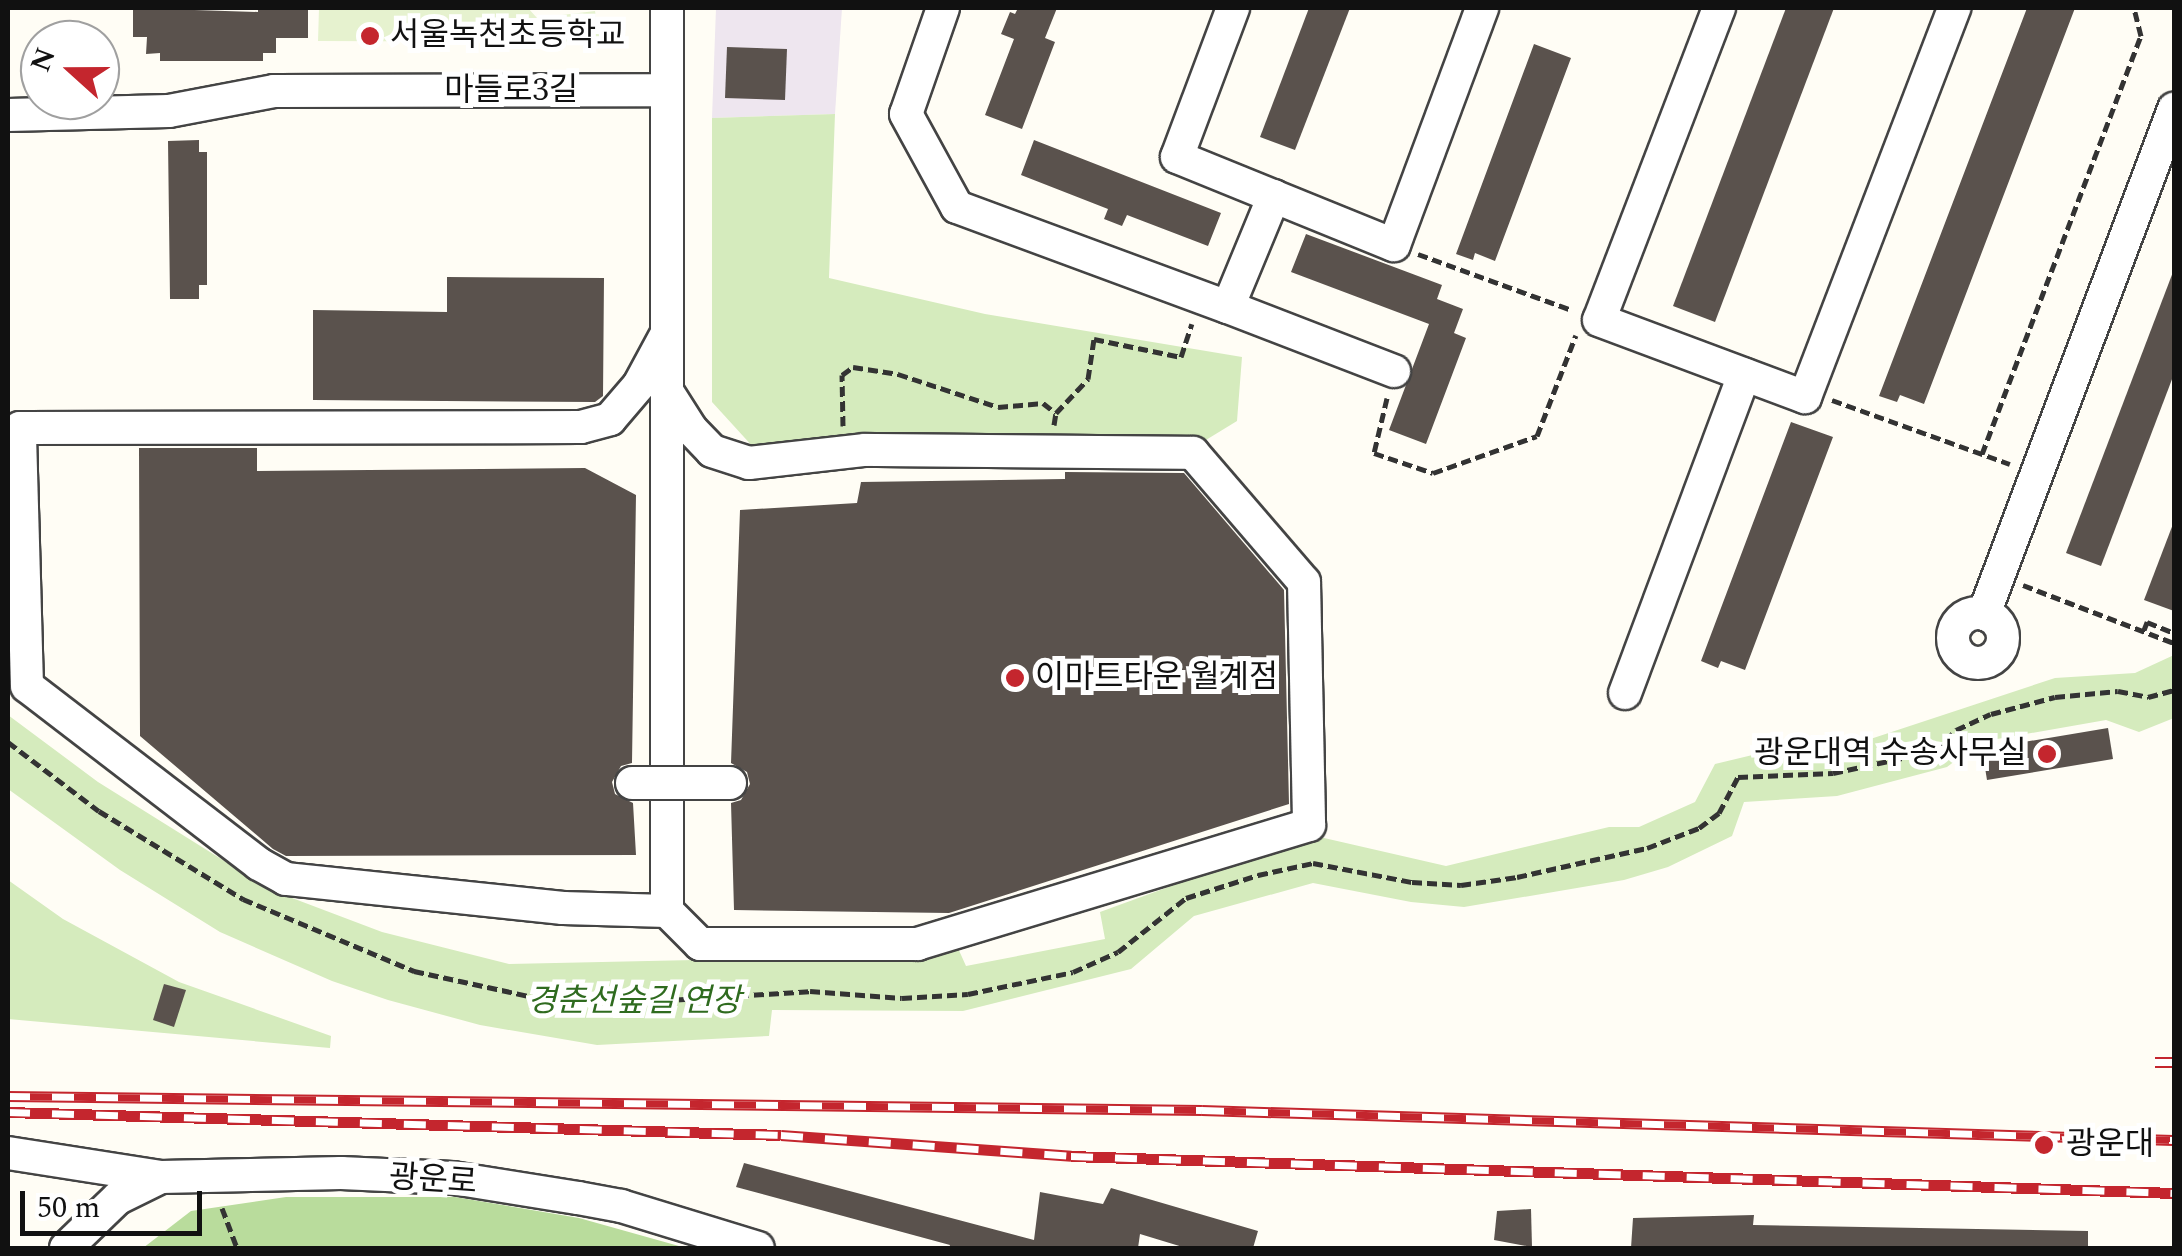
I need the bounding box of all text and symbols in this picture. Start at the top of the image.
place label: 서울녹천초등학교 [390,17,626,55]
north arrow [20,20,120,120]
marker: 서울녹천초등학교 [359,25,381,47]
text: N [19,41,68,78]
street label: 마들로3길 [444,72,578,110]
place label: 이마트타운 월계점 [1035,659,1279,697]
marker: 이마트타운 월계점 [1004,667,1026,689]
place label: 광운대역 수송사무실 [1754,735,2027,773]
marker: 광운대역 수송사무실 [2036,743,2058,765]
park label: 경춘선숲길 연장 [527,983,741,1021]
place label: 광운대 [2066,1126,2154,1164]
marker: 광운대 [2031,1132,2057,1158]
street label: 광운로 [388,1159,478,1203]
scale bar [25,1171,208,1233]
text: 50 m [37,1185,100,1231]

